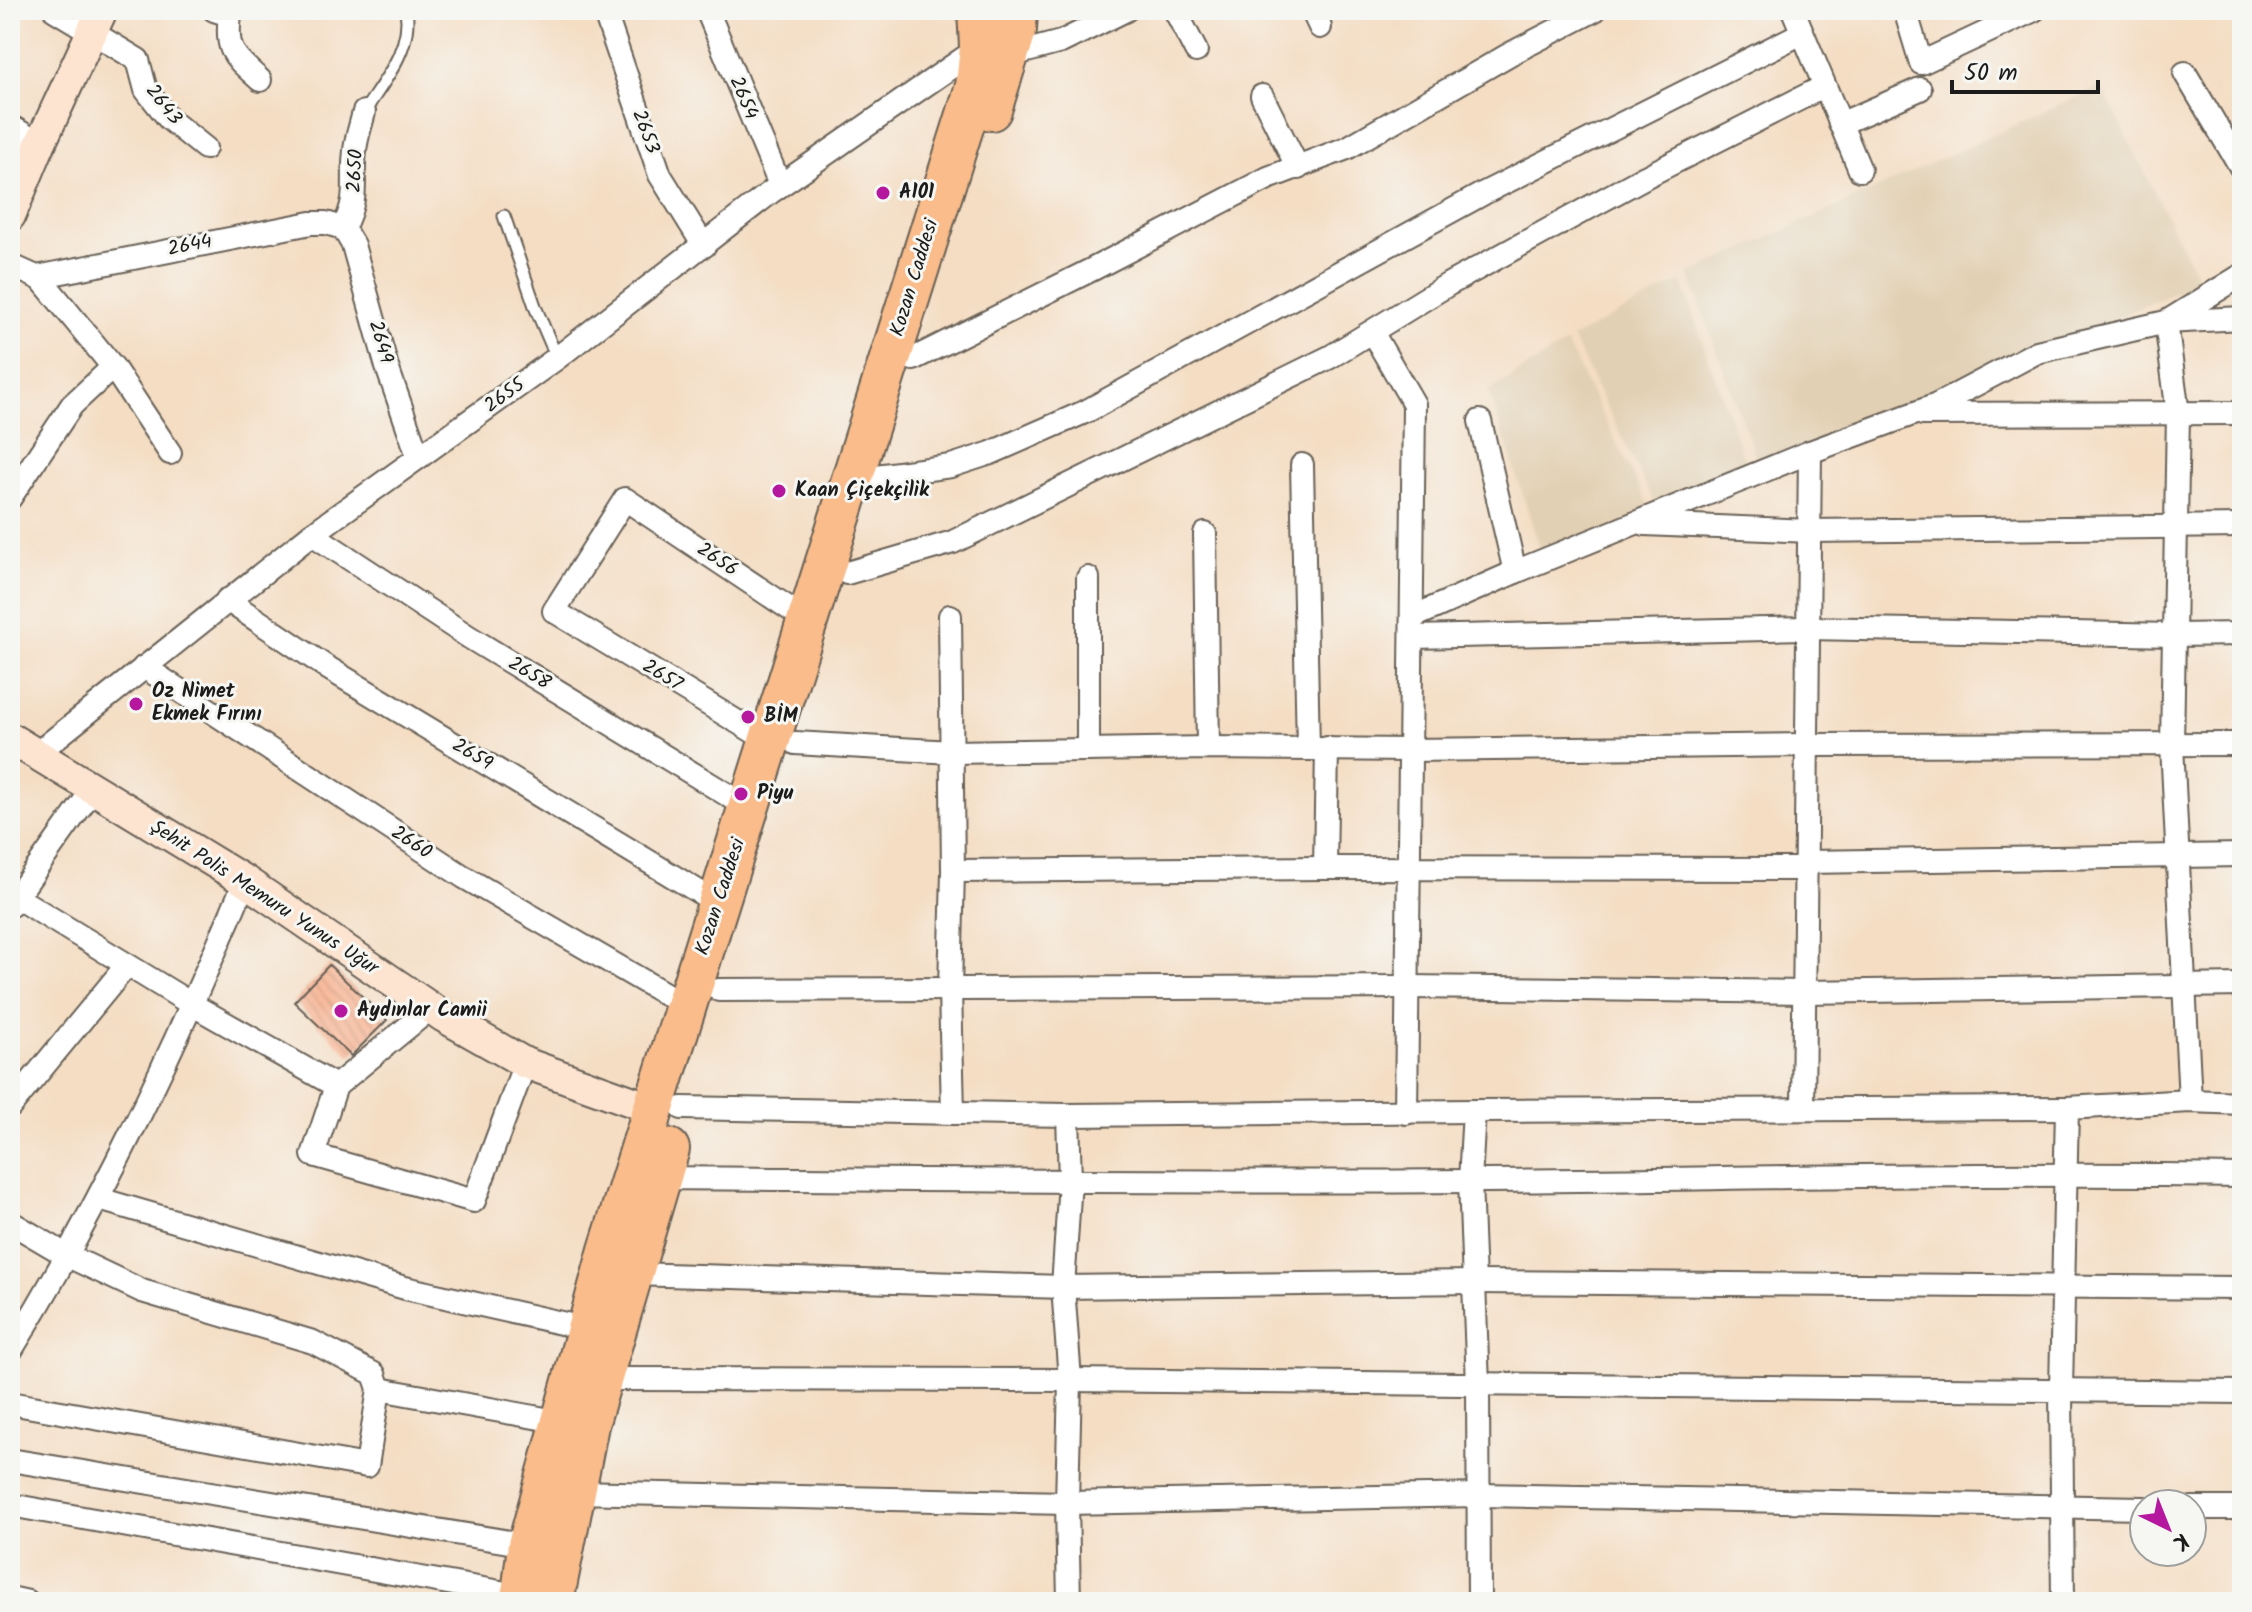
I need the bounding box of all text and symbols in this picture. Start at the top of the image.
scale bar [1952,44,2098,94]
text: 50 m [1964,54,2018,93]
street label: 2654 [720,71,766,125]
street label: 2643 [136,77,190,133]
street label: 2653 [622,105,668,159]
street label: 2650 [339,148,373,194]
place label: A101 [899,177,934,209]
marker: A101 [874,184,892,202]
street label: Kozan Caddesi [882,214,948,341]
street label: 2644 [165,226,215,266]
street label: 2649 [359,317,401,368]
street label: 2655 [478,369,533,422]
place label: Kaan Çiçekçilik [795,475,930,507]
marker: Kaan Çiçekçilik [770,482,788,500]
street label: 2656 [690,534,744,586]
street label: 2658 [501,649,558,700]
street label: 2657 [635,651,689,701]
place label: Oz Nimet Ekmek Fırını [152,676,261,731]
marker: Oz Nimet Ekmek Fırını [127,695,145,713]
place label: BİM [764,701,799,733]
marker: BİM [739,708,757,726]
street label: 2659 [445,730,499,780]
place label: Piyu [757,778,794,810]
marker: Piyu [732,785,750,803]
street label: Şehit Polis Memuru Yunus Uğur [143,812,386,985]
street label: 2660 [384,818,438,868]
street label: Kozan Caddesi [687,833,755,960]
place label: Aydınlar Camii [357,995,488,1027]
marker: Aydınlar Camii [332,1002,350,1020]
north arrow [2128,1488,2208,1568]
text: K [2163,1523,2197,1558]

